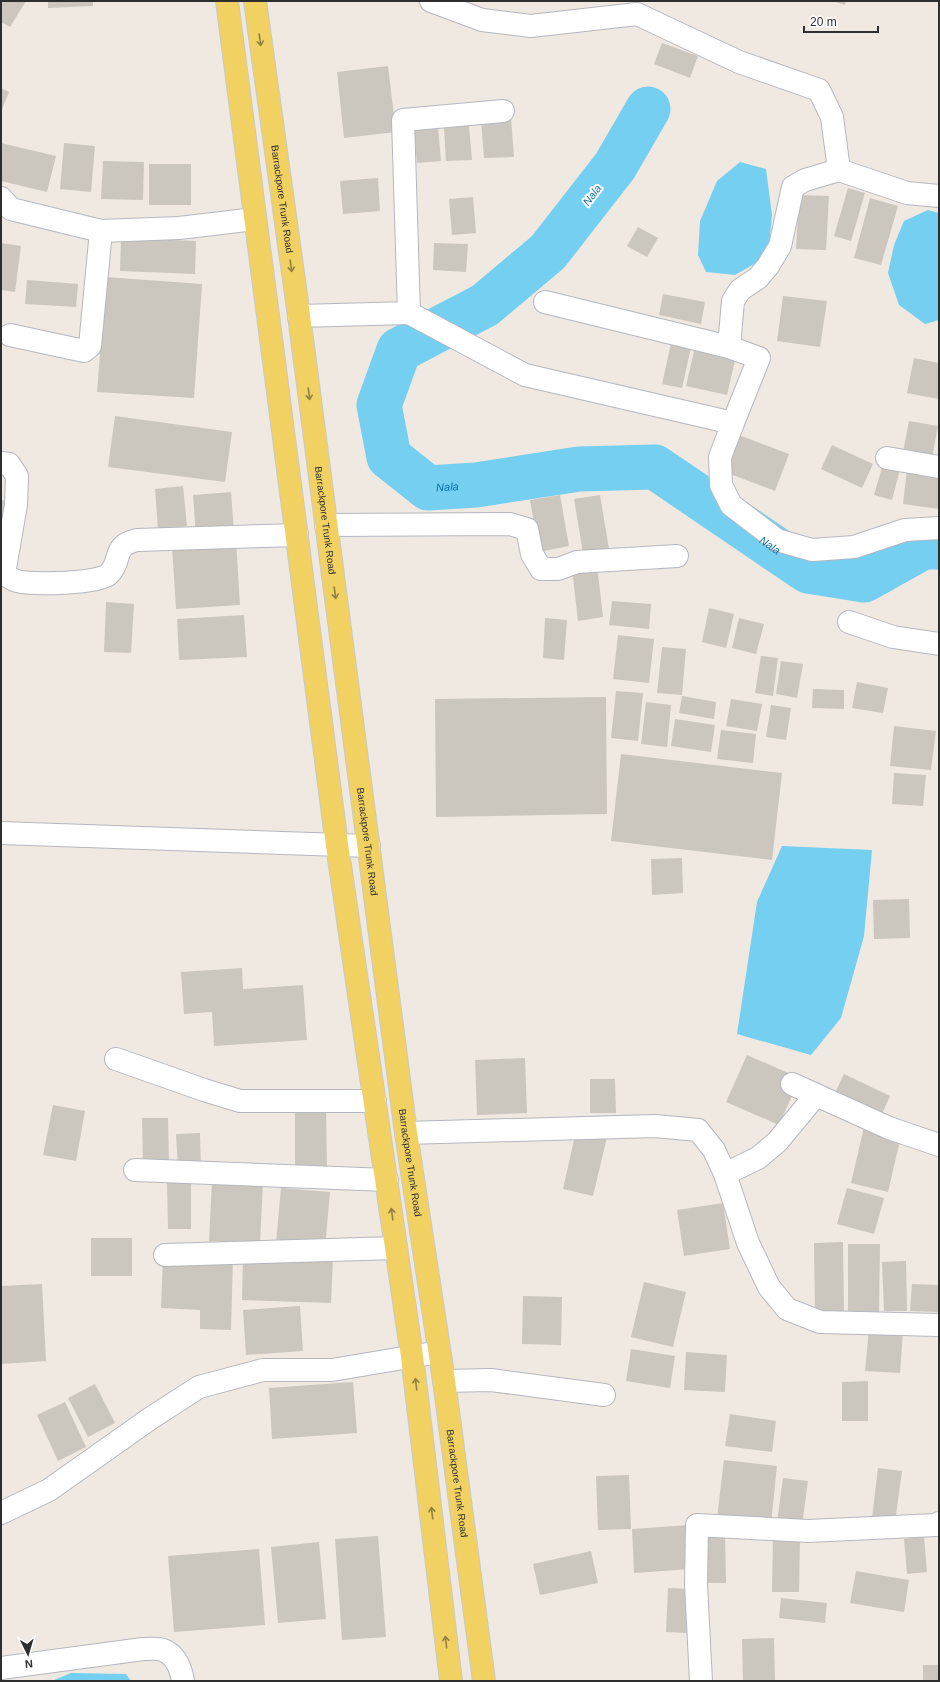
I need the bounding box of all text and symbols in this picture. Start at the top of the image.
scale bar [804,8,878,34]
text: 20 m [810,15,837,29]
one-way arrow [256,33,264,46]
street label: Barrackpore Trunk Road [269,144,295,254]
water label: Nala [580,182,604,208]
one-way arrow [287,259,295,272]
one-way arrow [305,387,313,400]
street label: Barrackpore Trunk Road [313,465,338,575]
water label: Nala [436,480,459,493]
water label: Nala [757,534,783,557]
one-way arrow [331,586,339,599]
street label: Barrackpore Trunk Road [355,787,380,896]
street label: Barrackpore Trunk Road [397,1108,424,1217]
one-way arrow [388,1208,396,1221]
one-way arrow [412,1378,420,1391]
street label: Barrackpore Trunk Road [444,1428,470,1538]
one-way arrow [428,1507,435,1520]
north arrow [8,1634,48,1674]
one-way arrow [443,1636,450,1649]
text: N [24,1658,33,1670]

